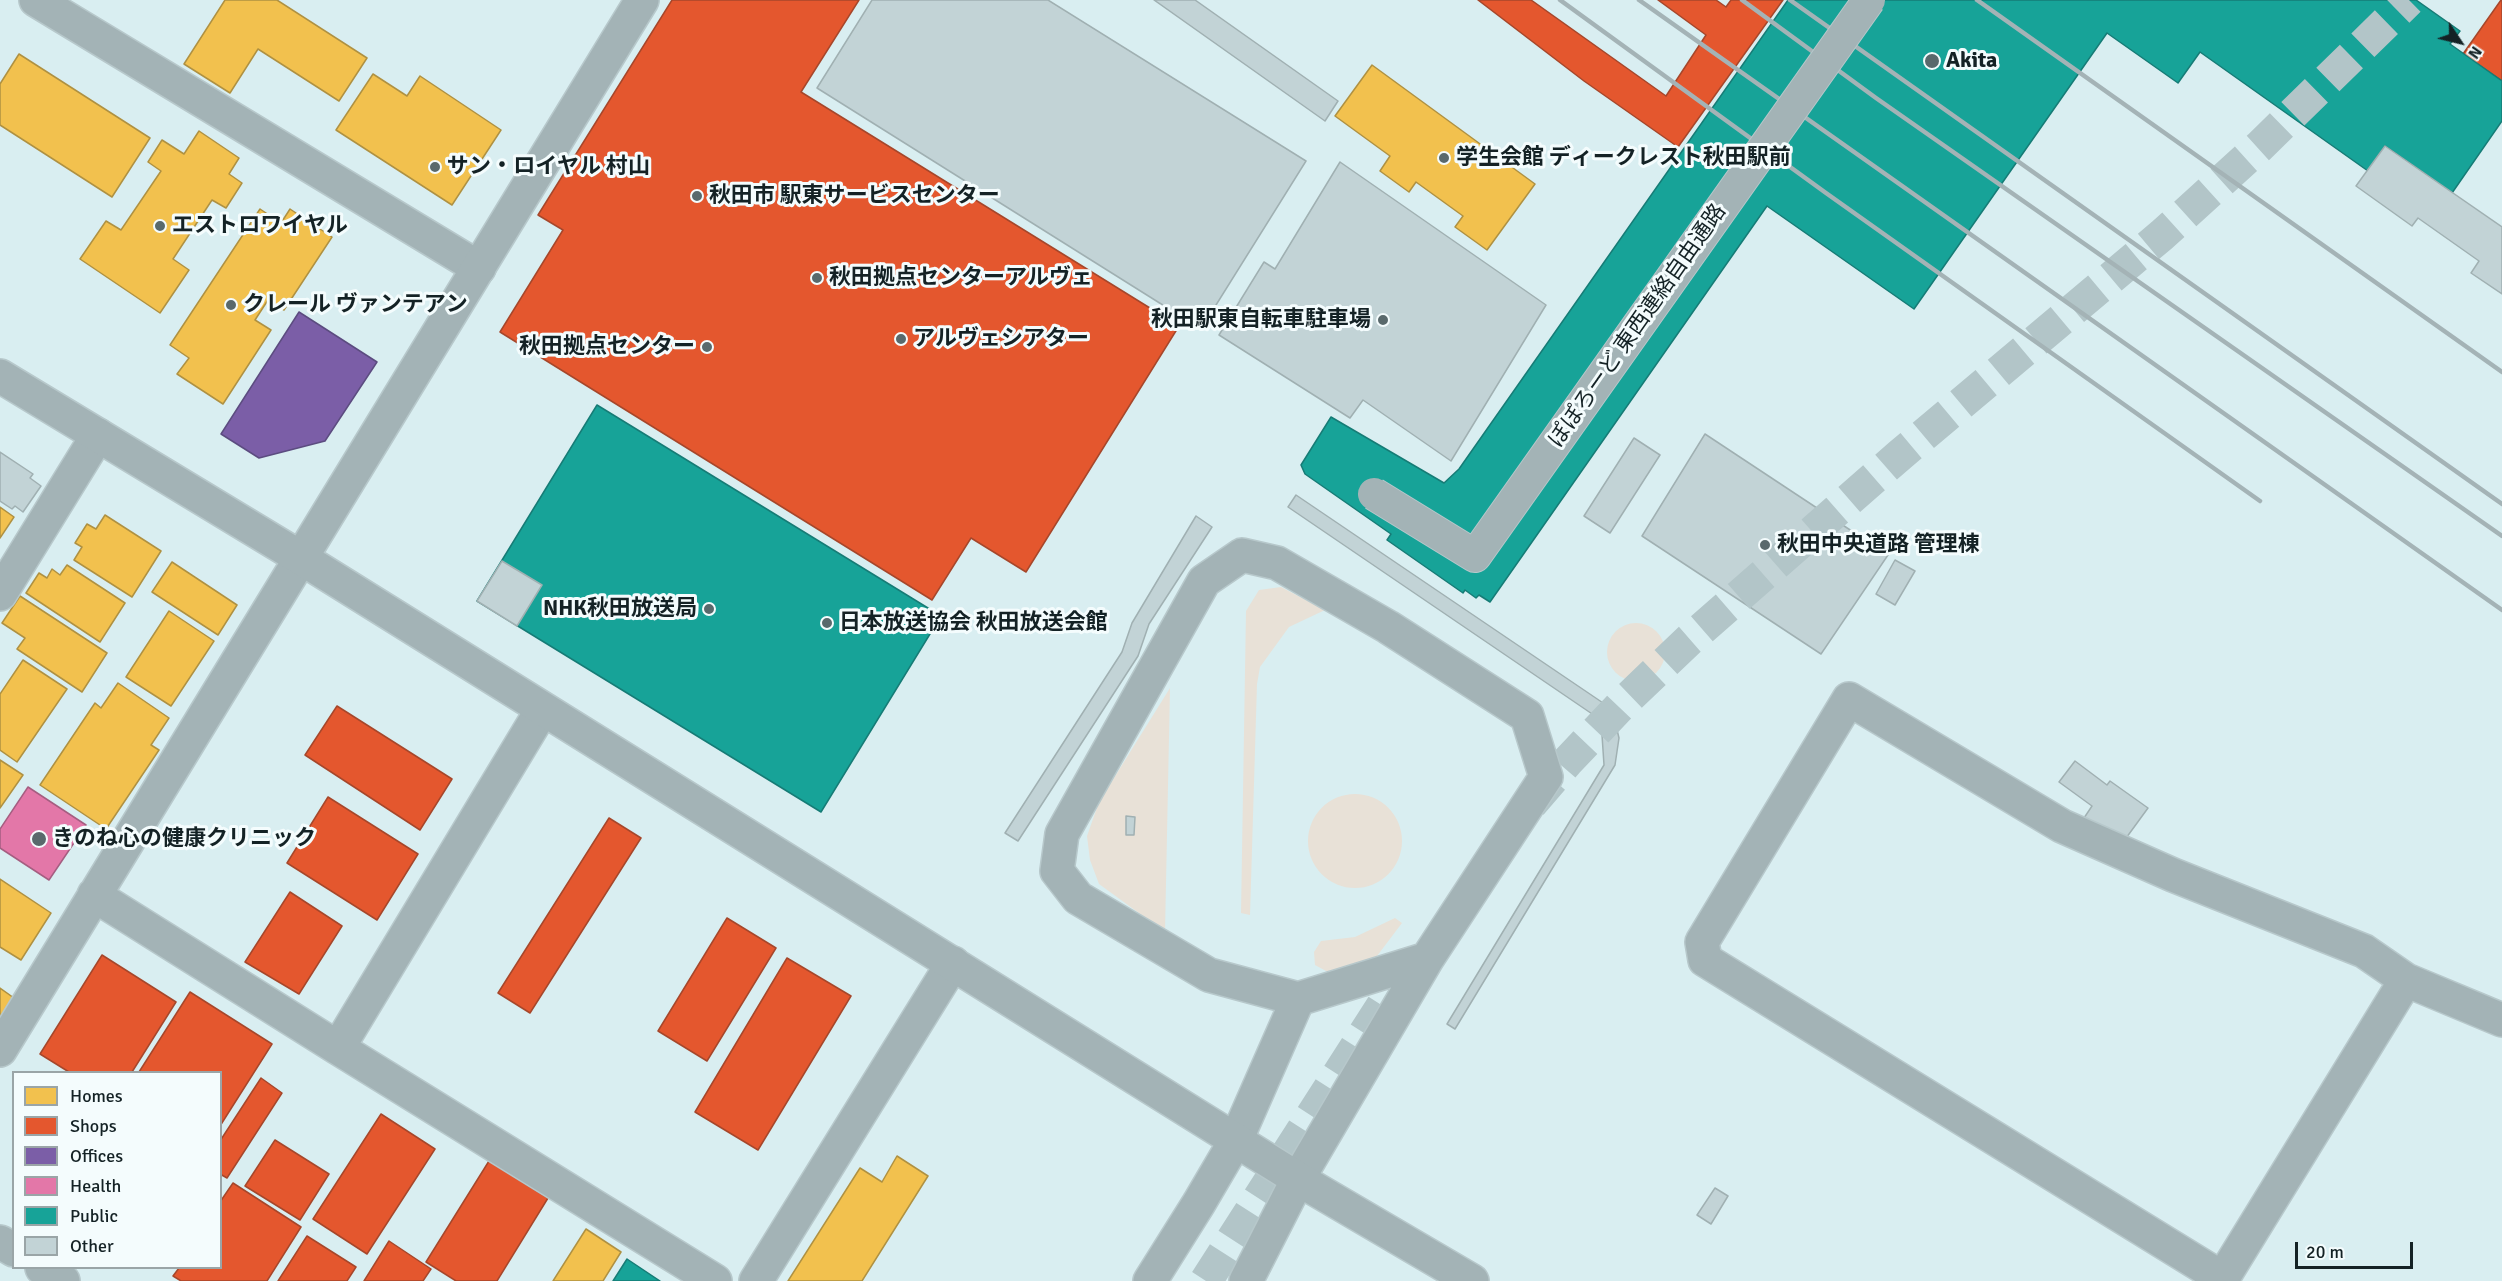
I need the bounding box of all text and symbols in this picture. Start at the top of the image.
north arrow [2430,12,2490,72]
text: N [2463,42,2486,63]
place label: Akita [1946,48,1997,74]
marker: Akita [1923,52,1941,70]
place label: 学生会館 ディークレスト秋田駅前 [1456,145,1791,171]
marker: 学生会館 ディークレスト秋田駅前 [1437,151,1451,165]
place label: サン・ロイヤル 村山 [447,154,650,180]
marker: サン・ロイヤル 村山 [428,160,442,174]
place label: 秋田市 駅東サービスセンター [709,183,1000,209]
marker: 秋田市 駅東サービスセンター [690,189,704,203]
street label: ぽぽろーど 東西連絡自由通路 [1544,199,1732,453]
place label: エストロワイヤル [172,213,348,239]
marker: エストロワイヤル [153,219,167,233]
place label: 秋田拠点センターアルヴェ [829,265,1093,291]
marker: 秋田拠点センターアルヴェ [810,271,824,285]
place label: クレール ヴァンテアン [243,292,468,318]
marker: クレール ヴァンテアン [224,298,238,312]
place label: 秋田駅東自転車駐車場 [1151,307,1371,333]
marker: 秋田駅東自転車駐車場 [1376,313,1390,327]
place label: アルヴェシアター [913,326,1089,352]
marker: アルヴェシアター [894,332,908,346]
place label: 秋田拠点センター [519,334,695,360]
marker: 秋田拠点センター [700,340,714,354]
place label: 秋田中央道路 管理棟 [1777,532,1980,558]
marker: 秋田中央道路 管理棟 [1758,538,1772,552]
place label: NHK秋田放送局 [543,596,697,622]
marker: NHK秋田放送局 [702,602,716,616]
place label: 日本放送協会 秋田放送会館 [839,610,1108,636]
marker: 日本放送協会 秋田放送会館 [820,616,834,630]
place label: きのね心の健康クリニック [52,826,316,852]
marker: きのね心の健康クリニック [30,830,48,848]
legend [12,1071,222,1269]
text: Homes [70,1085,123,1107]
text: Shops [70,1115,117,1137]
text: Offices [70,1145,123,1167]
text: Health [70,1175,121,1197]
text: Public [70,1205,118,1227]
scale bar [2298,1230,2416,1268]
text: Other [70,1235,114,1257]
text: 20 m [2306,1241,2344,1263]

